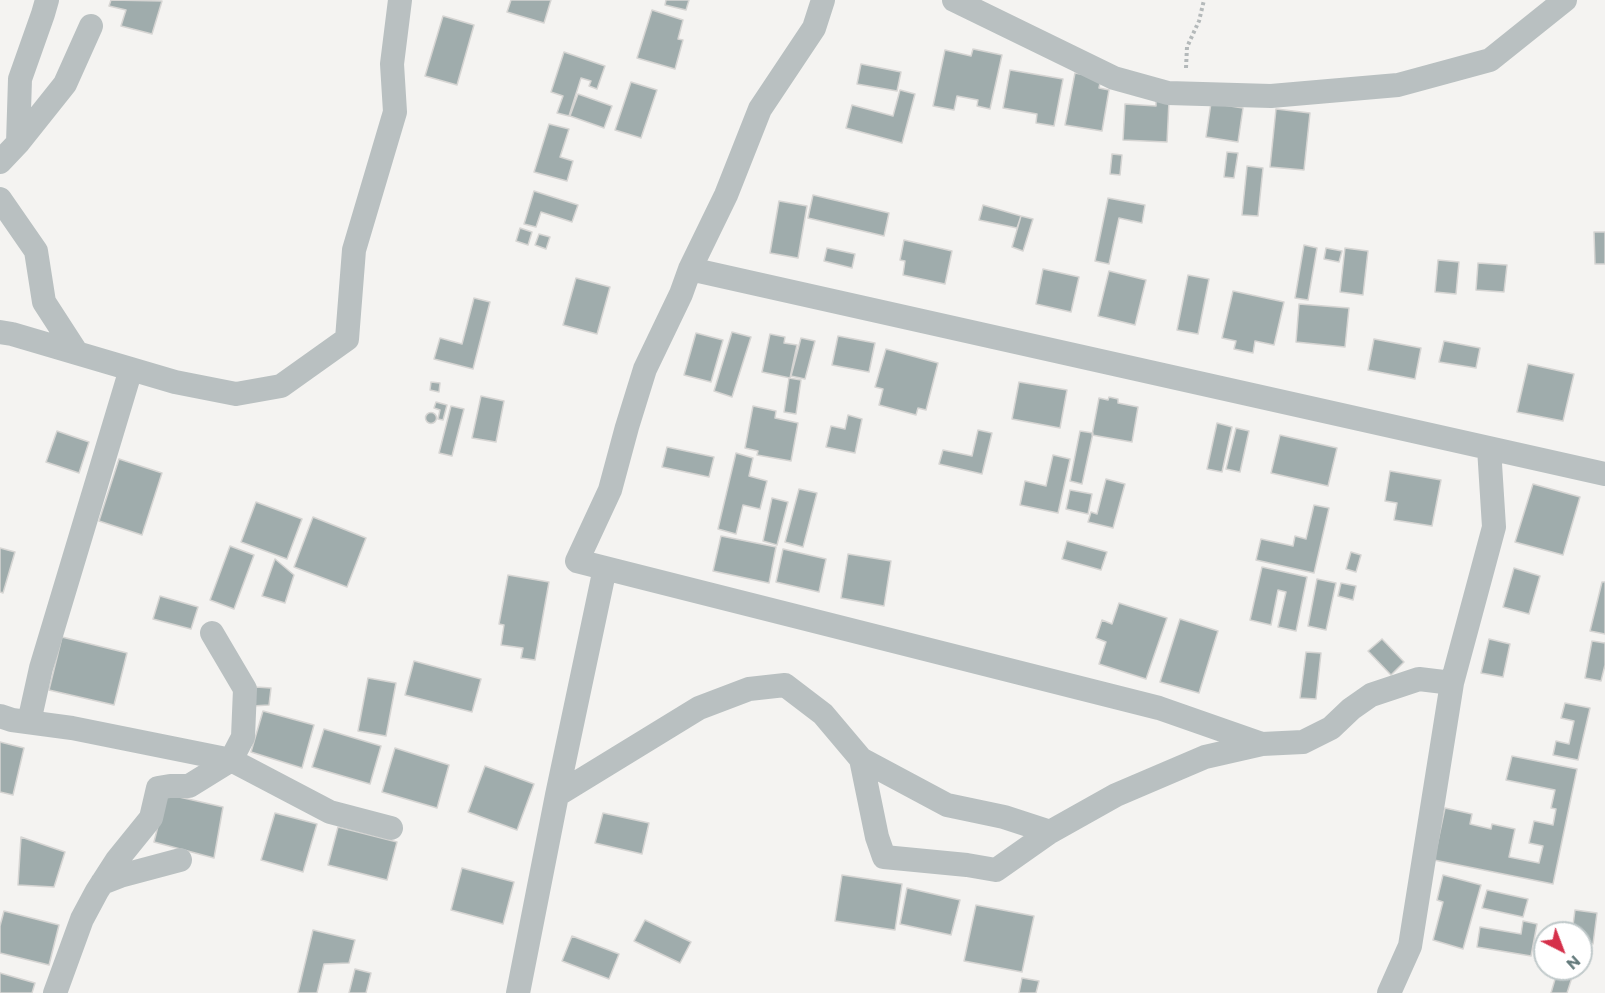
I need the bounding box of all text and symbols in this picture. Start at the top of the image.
north arrow [1533,921,1593,981]
text: N [1563,952,1585,974]

